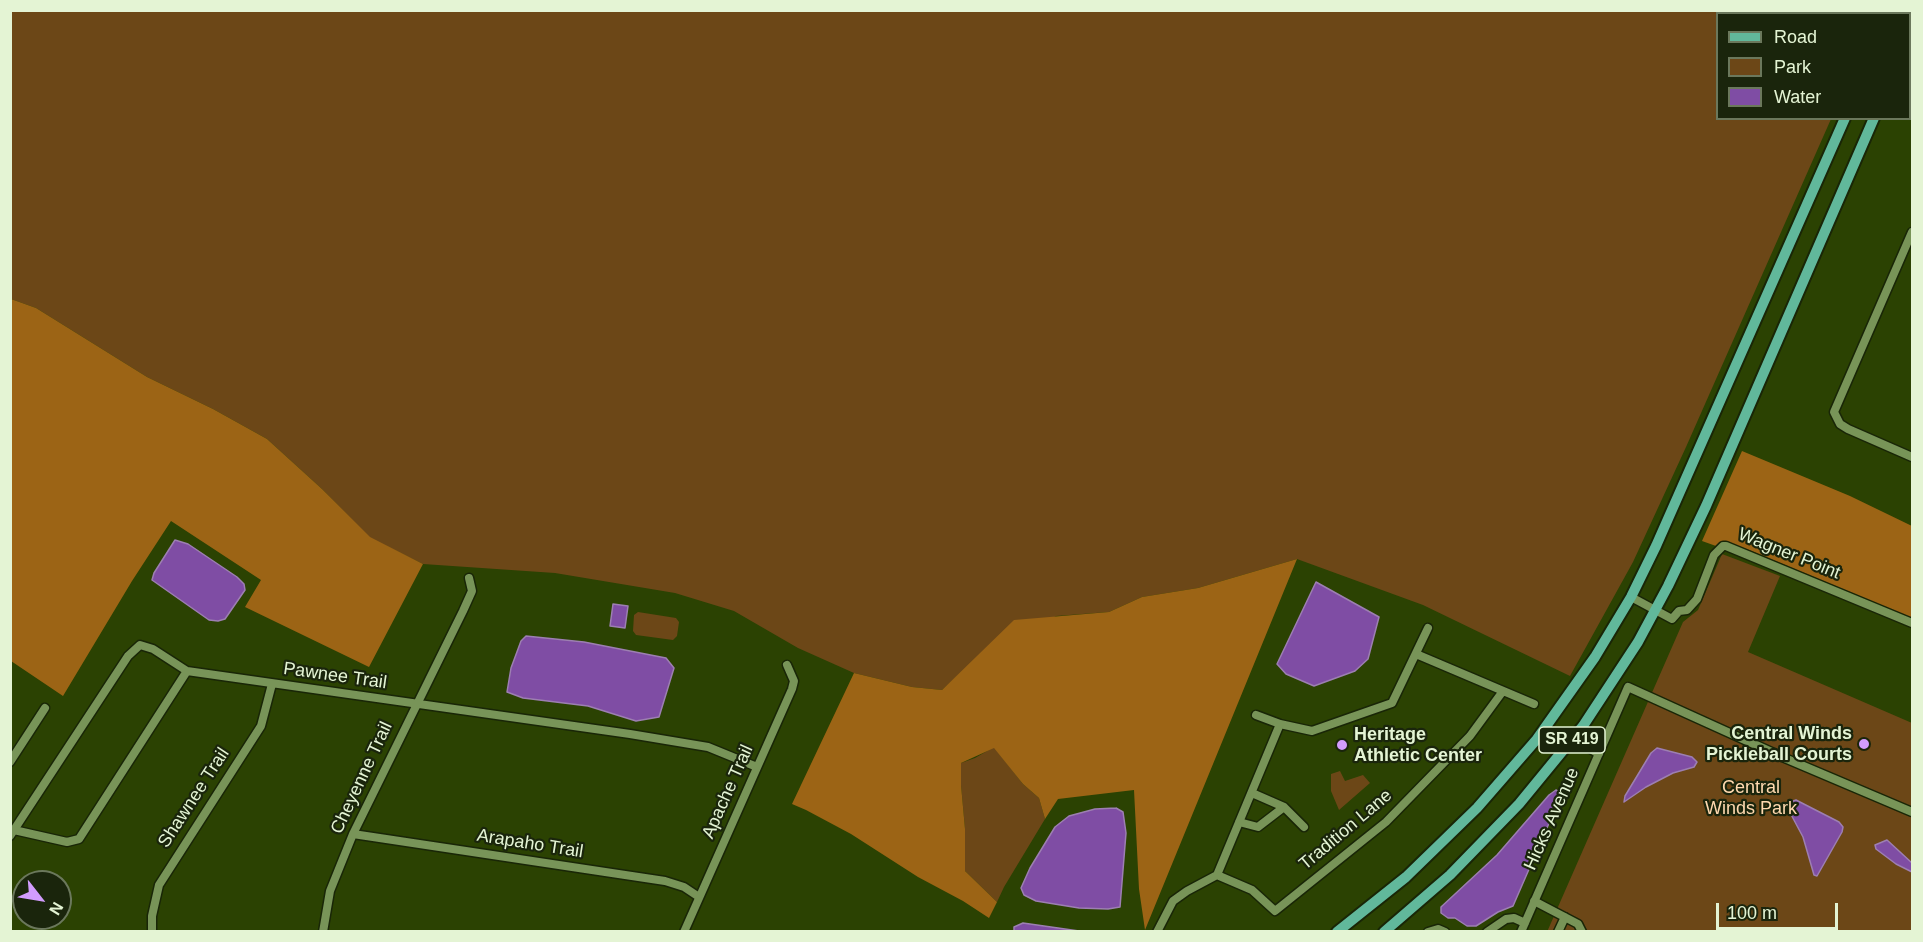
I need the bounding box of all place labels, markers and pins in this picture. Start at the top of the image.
place label: Central Winds Pickleball Courts [1706,723,1852,766]
place label: Heritage Athletic Center [1354,724,1482,766]
marker: Central Winds Pickleball Courts [1857,737,1871,751]
marker: Heritage Athletic Center [1335,738,1349,752]

